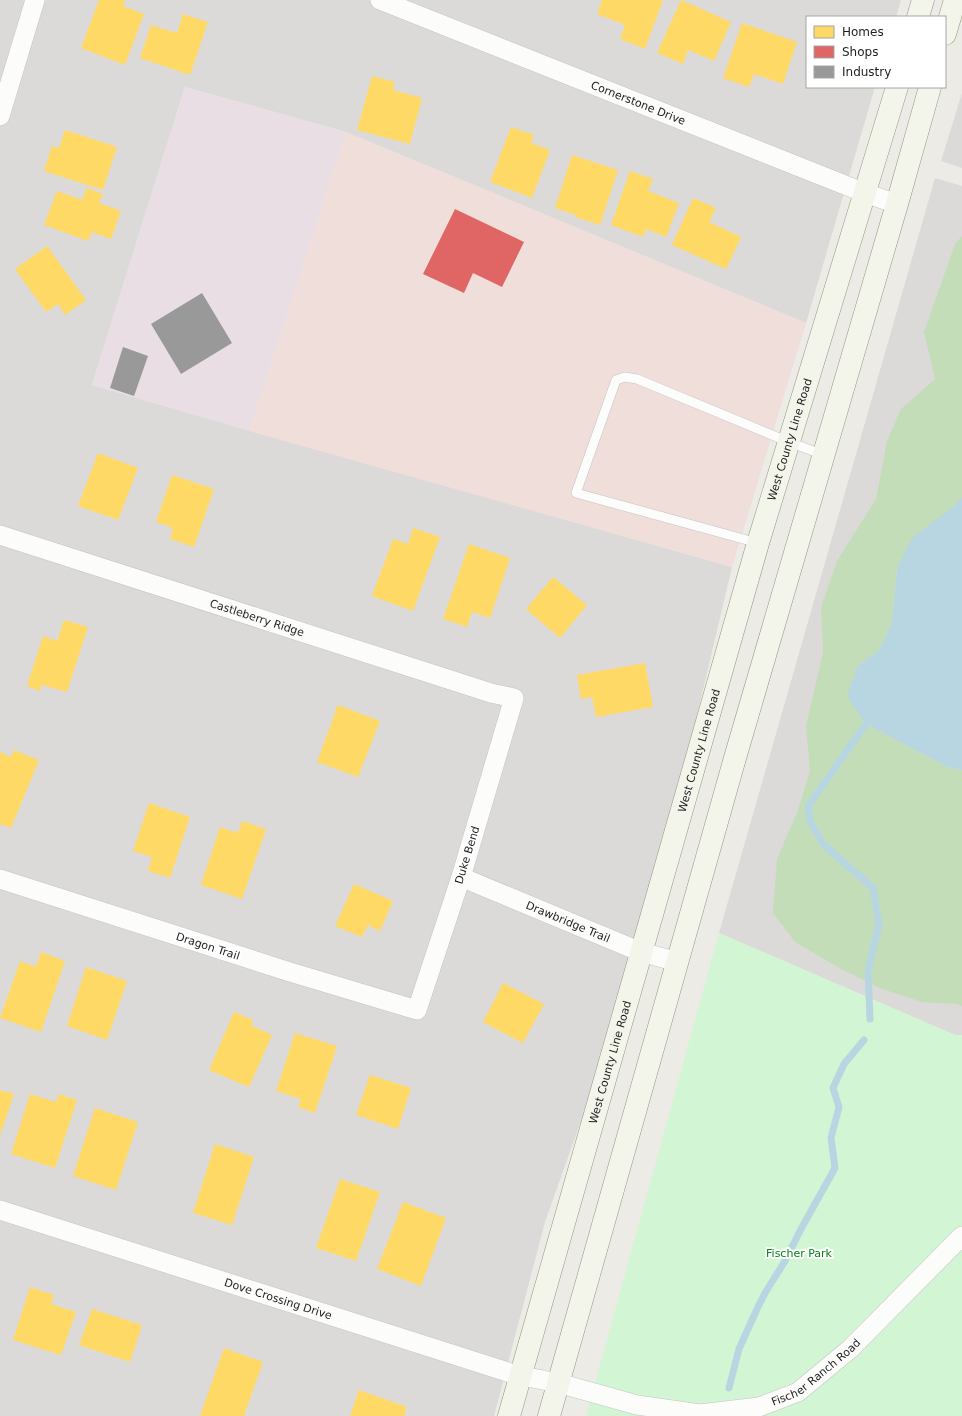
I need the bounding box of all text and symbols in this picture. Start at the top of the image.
legend [806,16,946,88]
text: Homes [842,25,884,39]
text: Shops [842,45,878,59]
text: Industry [842,65,891,79]
street label: Cornerstone Drive [589,79,687,128]
street label: West County Line Road [765,377,815,502]
street label: Castleberry Ridge [208,597,306,640]
street label: West County Line Road [676,688,723,814]
street label: Duke Bend [452,825,482,886]
street label: Drawbridge Trail [524,899,612,945]
street label: Dragon Trail [174,930,241,963]
street label: West County Line Road [587,999,634,1125]
park label: Fischer Park [766,1247,833,1260]
street label: Dove Crossing Drive [223,1276,334,1323]
street label: Fischer Ranch Road [770,1336,863,1409]

